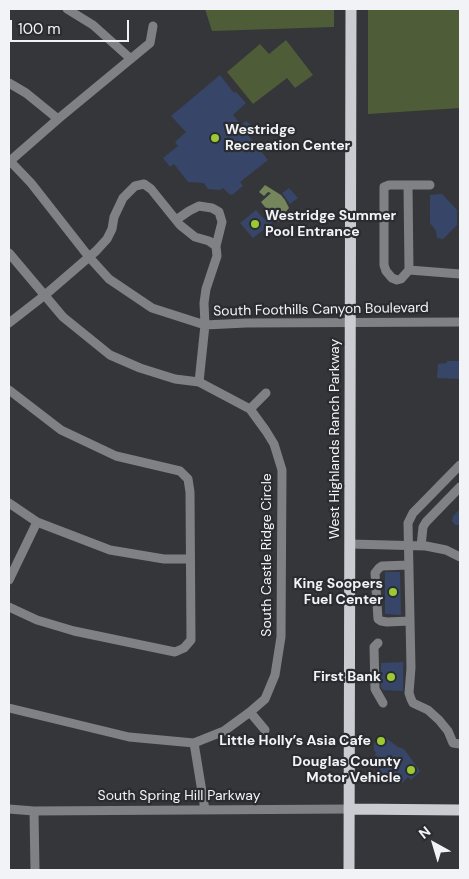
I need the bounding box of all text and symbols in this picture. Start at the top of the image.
scale bar [12,10,131,42]
text: 100 m [18,19,61,39]
place label: Westridge Recreation Center [225,122,350,154]
marker: Westridge Recreation Center [209,132,221,144]
place label: Westridge Summer Pool Entrance [265,208,396,240]
marker: Westridge Summer Pool Entrance [249,218,261,230]
street label: South Foothills Canyon Boulevard [213,300,429,320]
street label: West Highlands Ranch Parkway [327,339,343,539]
street label: South Castle Ridge Circle [259,473,275,637]
place label: King Soopers Fuel Center [293,576,383,608]
marker: King Soopers Fuel Center [387,586,399,598]
place label: First Bank [313,669,381,685]
marker: First Bank [385,671,397,683]
place label: Little Holly’s Asia Cafe [219,733,371,749]
marker: Little Holly’s Asia Cafe [375,735,387,747]
place label: Douglas County Motor Vehicle [292,754,401,786]
marker: Douglas County Motor Vehicle [405,764,417,776]
street label: South Spring Hill Parkway [98,788,260,804]
north arrow [409,819,459,869]
text: N [415,822,434,843]

